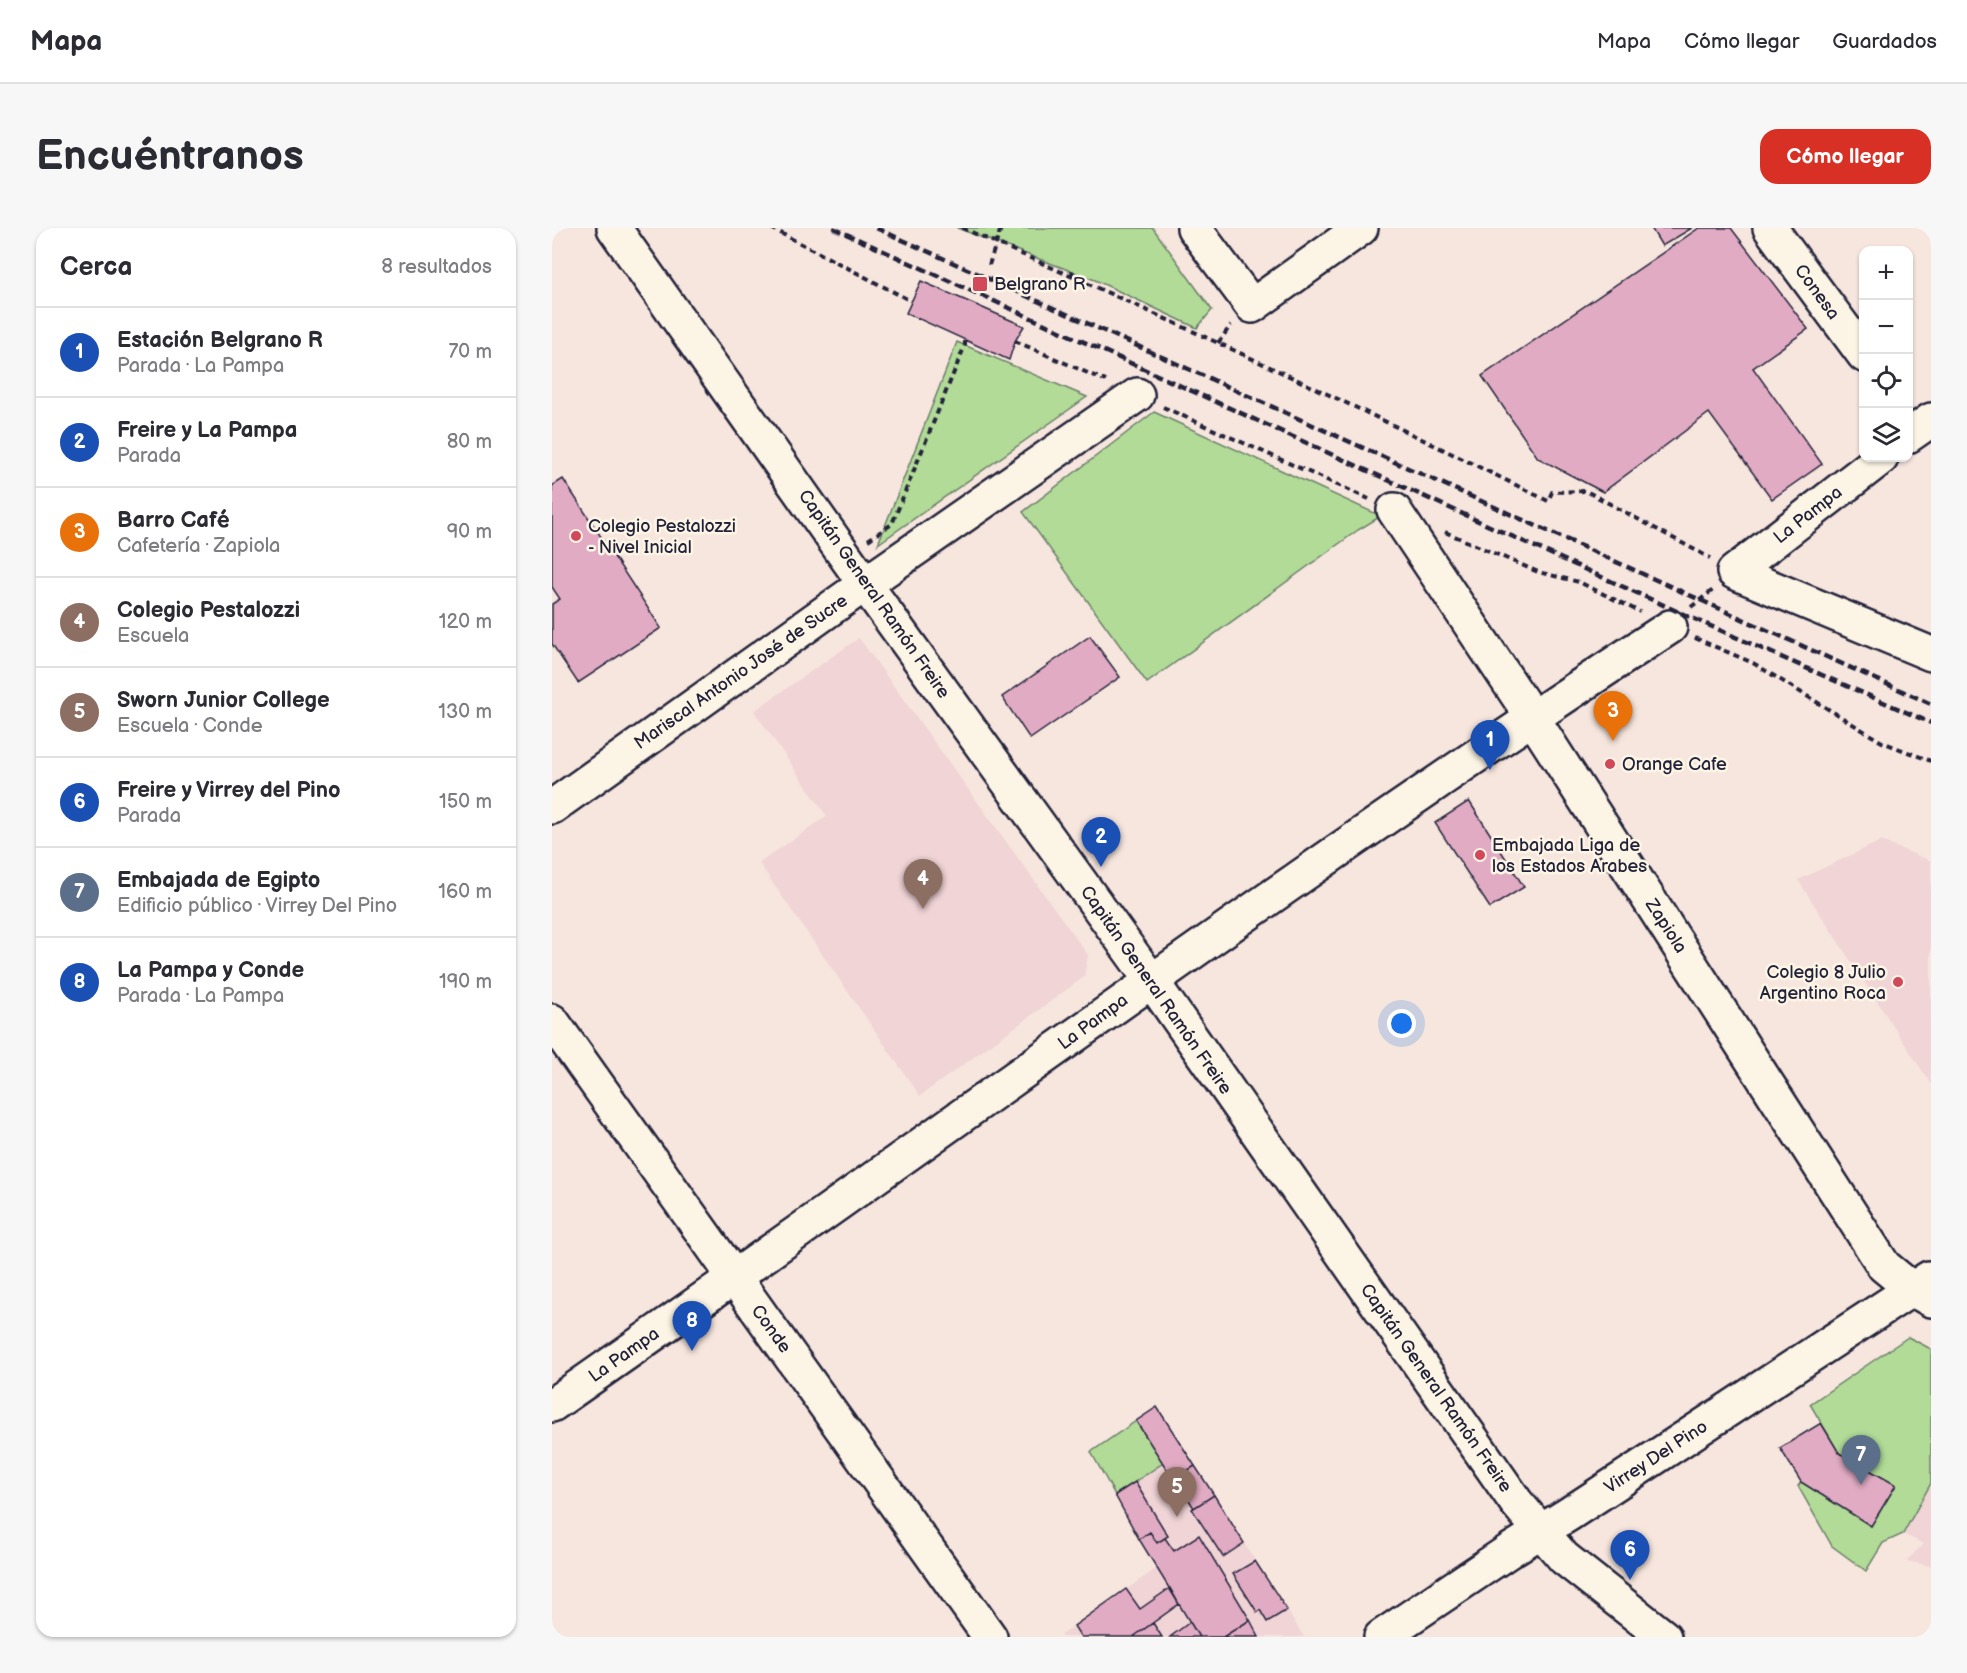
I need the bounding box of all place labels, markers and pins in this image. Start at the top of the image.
place label: Belgrano R [994,274,1086,295]
marker: Belgrano R [971,275,989,293]
place label: Colegio Pestalozzi - Nivel Inicial [588,516,736,558]
marker: Colegio Pestalozzi - Nivel Inicial [569,529,583,543]
pin: 3 [1594,692,1632,741]
pin: 1 [1470,720,1510,770]
place label: Orange Cafe [1622,754,1727,775]
marker: Orange Cafe [1603,757,1617,771]
pin: 2 [1082,818,1120,867]
place label: Embajada Liga de los Estados Arabes [1492,835,1647,877]
marker: Embajada Liga de los Estados Arabes [1473,848,1487,862]
pin: 4 [904,860,943,909]
place label: Colegio 8 Julio Argentino Roca [1760,962,1886,1004]
marker: Colegio 8 Julio Argentino Roca [1891,975,1905,989]
pin: 8 [672,1302,712,1351]
pin: 7 [1842,1436,1880,1485]
pin: 5 [1158,1468,1196,1517]
pin: 6 [1610,1530,1650,1580]

